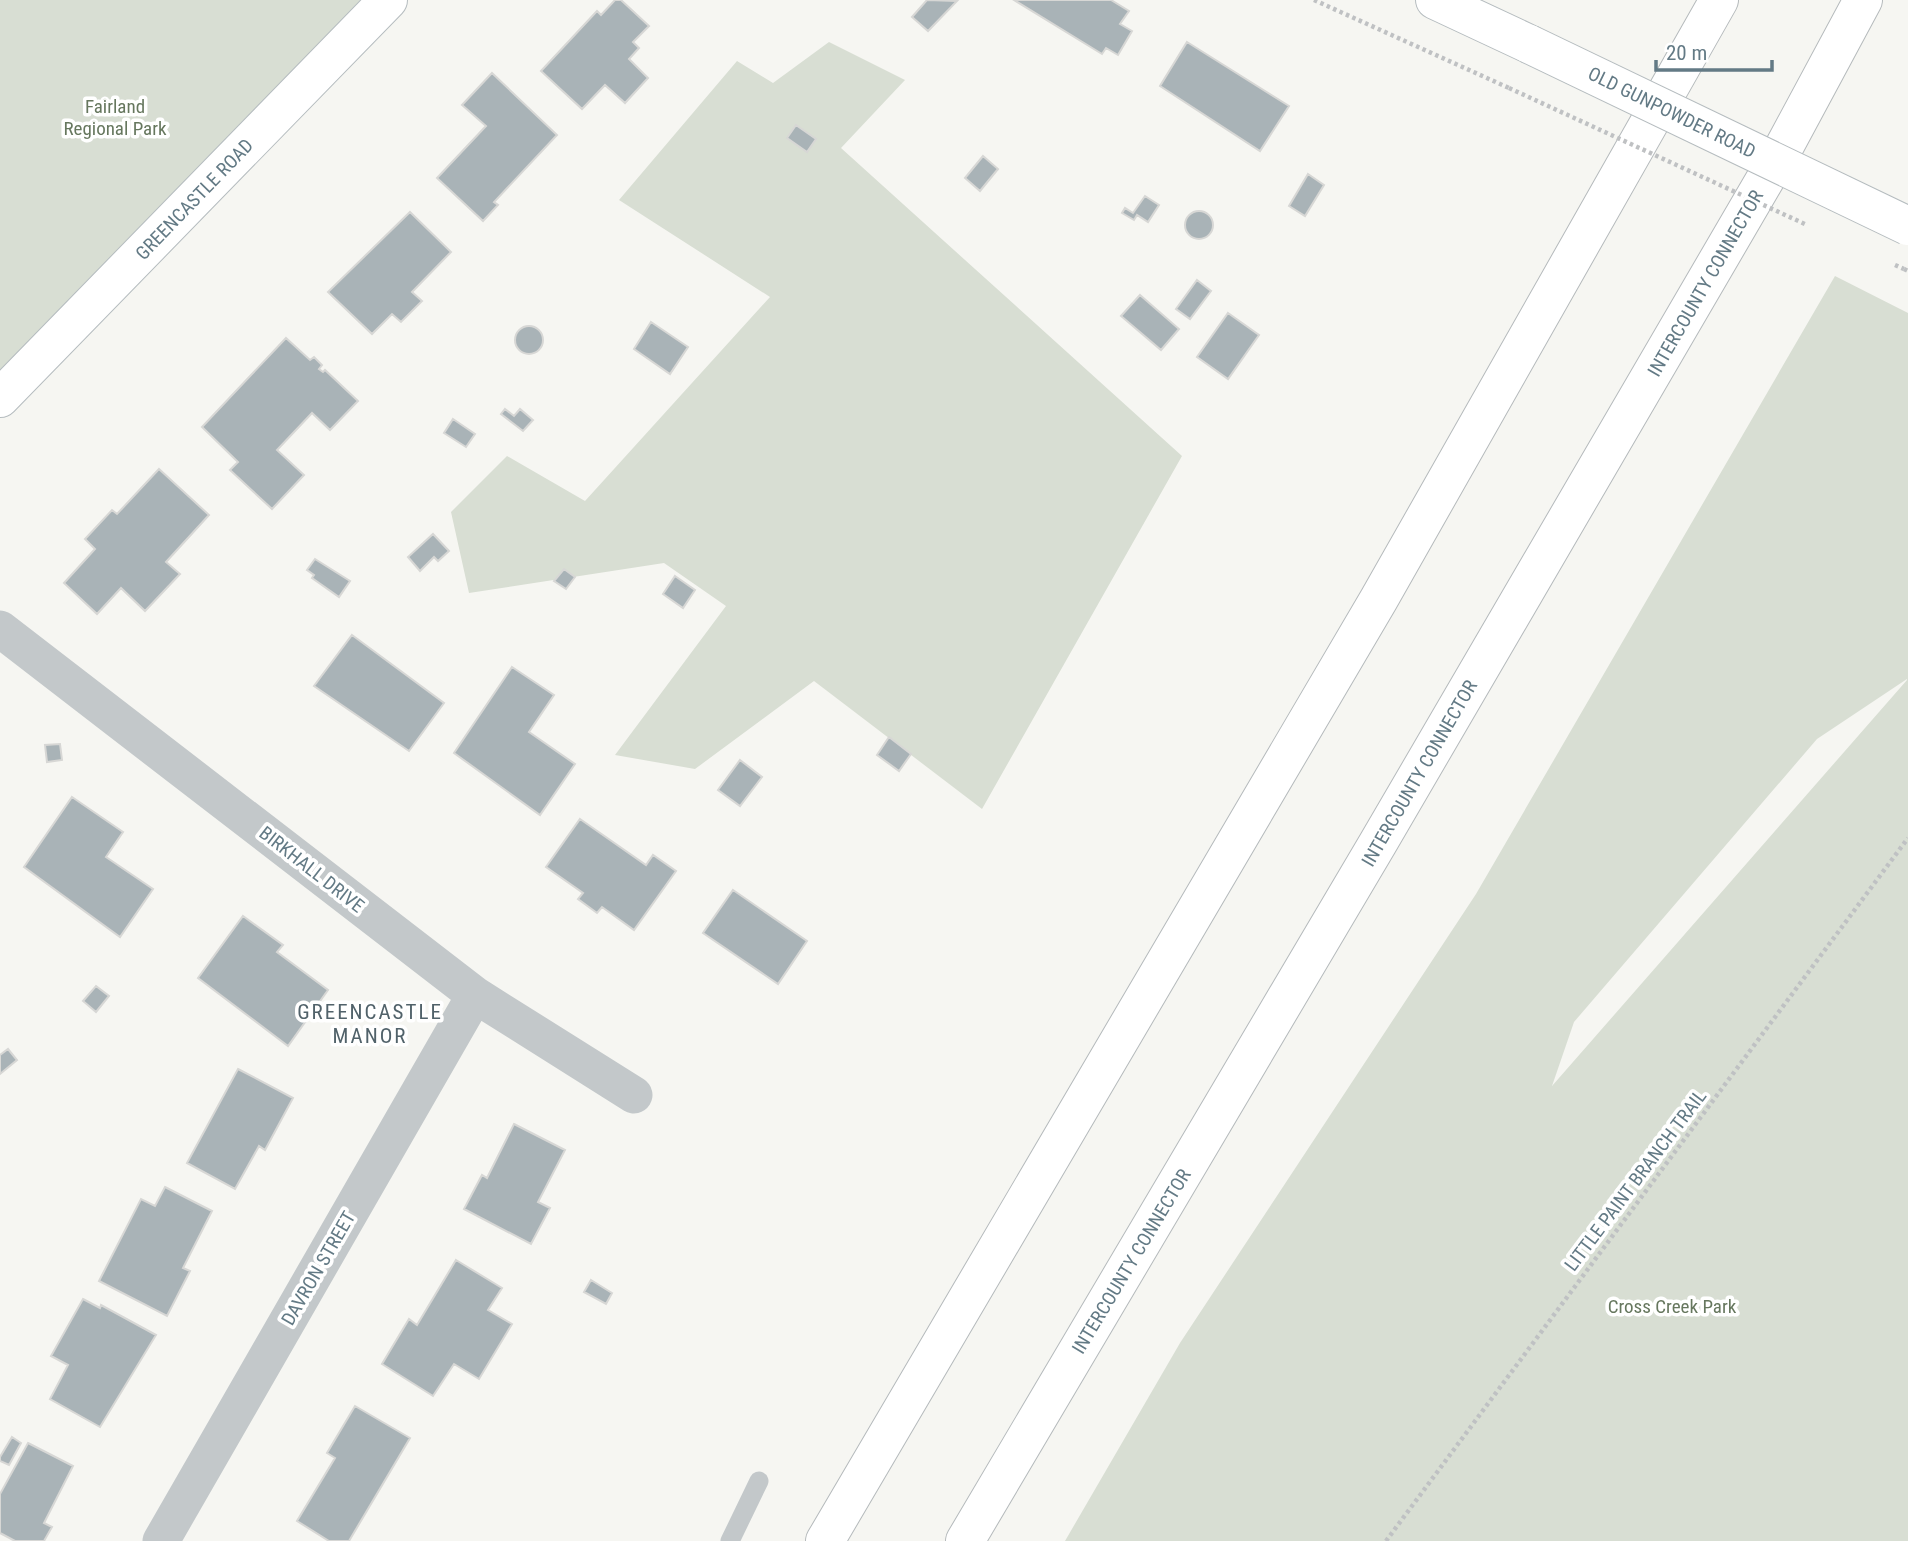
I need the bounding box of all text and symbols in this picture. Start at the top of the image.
scale bar [1656,28,1772,72]
text: 20 m [1666,41,1707,65]
street label: OLD GUNPOWDER ROAD [1584,62,1759,163]
park label: Fairland Regional Park [63,95,167,140]
street label: GREENCASTLE ROAD [131,134,258,265]
street label: INTERCOUNTY CONNECTOR [1643,186,1768,380]
street label: INTERCOUNTY CONNECTOR [1357,676,1482,870]
street label: BIRKHALL DRIVE [255,821,369,917]
district label: GREENCASTLE MANOR [297,1000,443,1048]
street label: LITTLE PAINT BRANCH TRAIL [1560,1085,1711,1276]
street label: INTERCOUNTY CONNECTOR [1067,1165,1196,1358]
street label: DAVRON STREET [277,1207,360,1329]
park label: Cross Creek Park [1608,1295,1737,1318]

